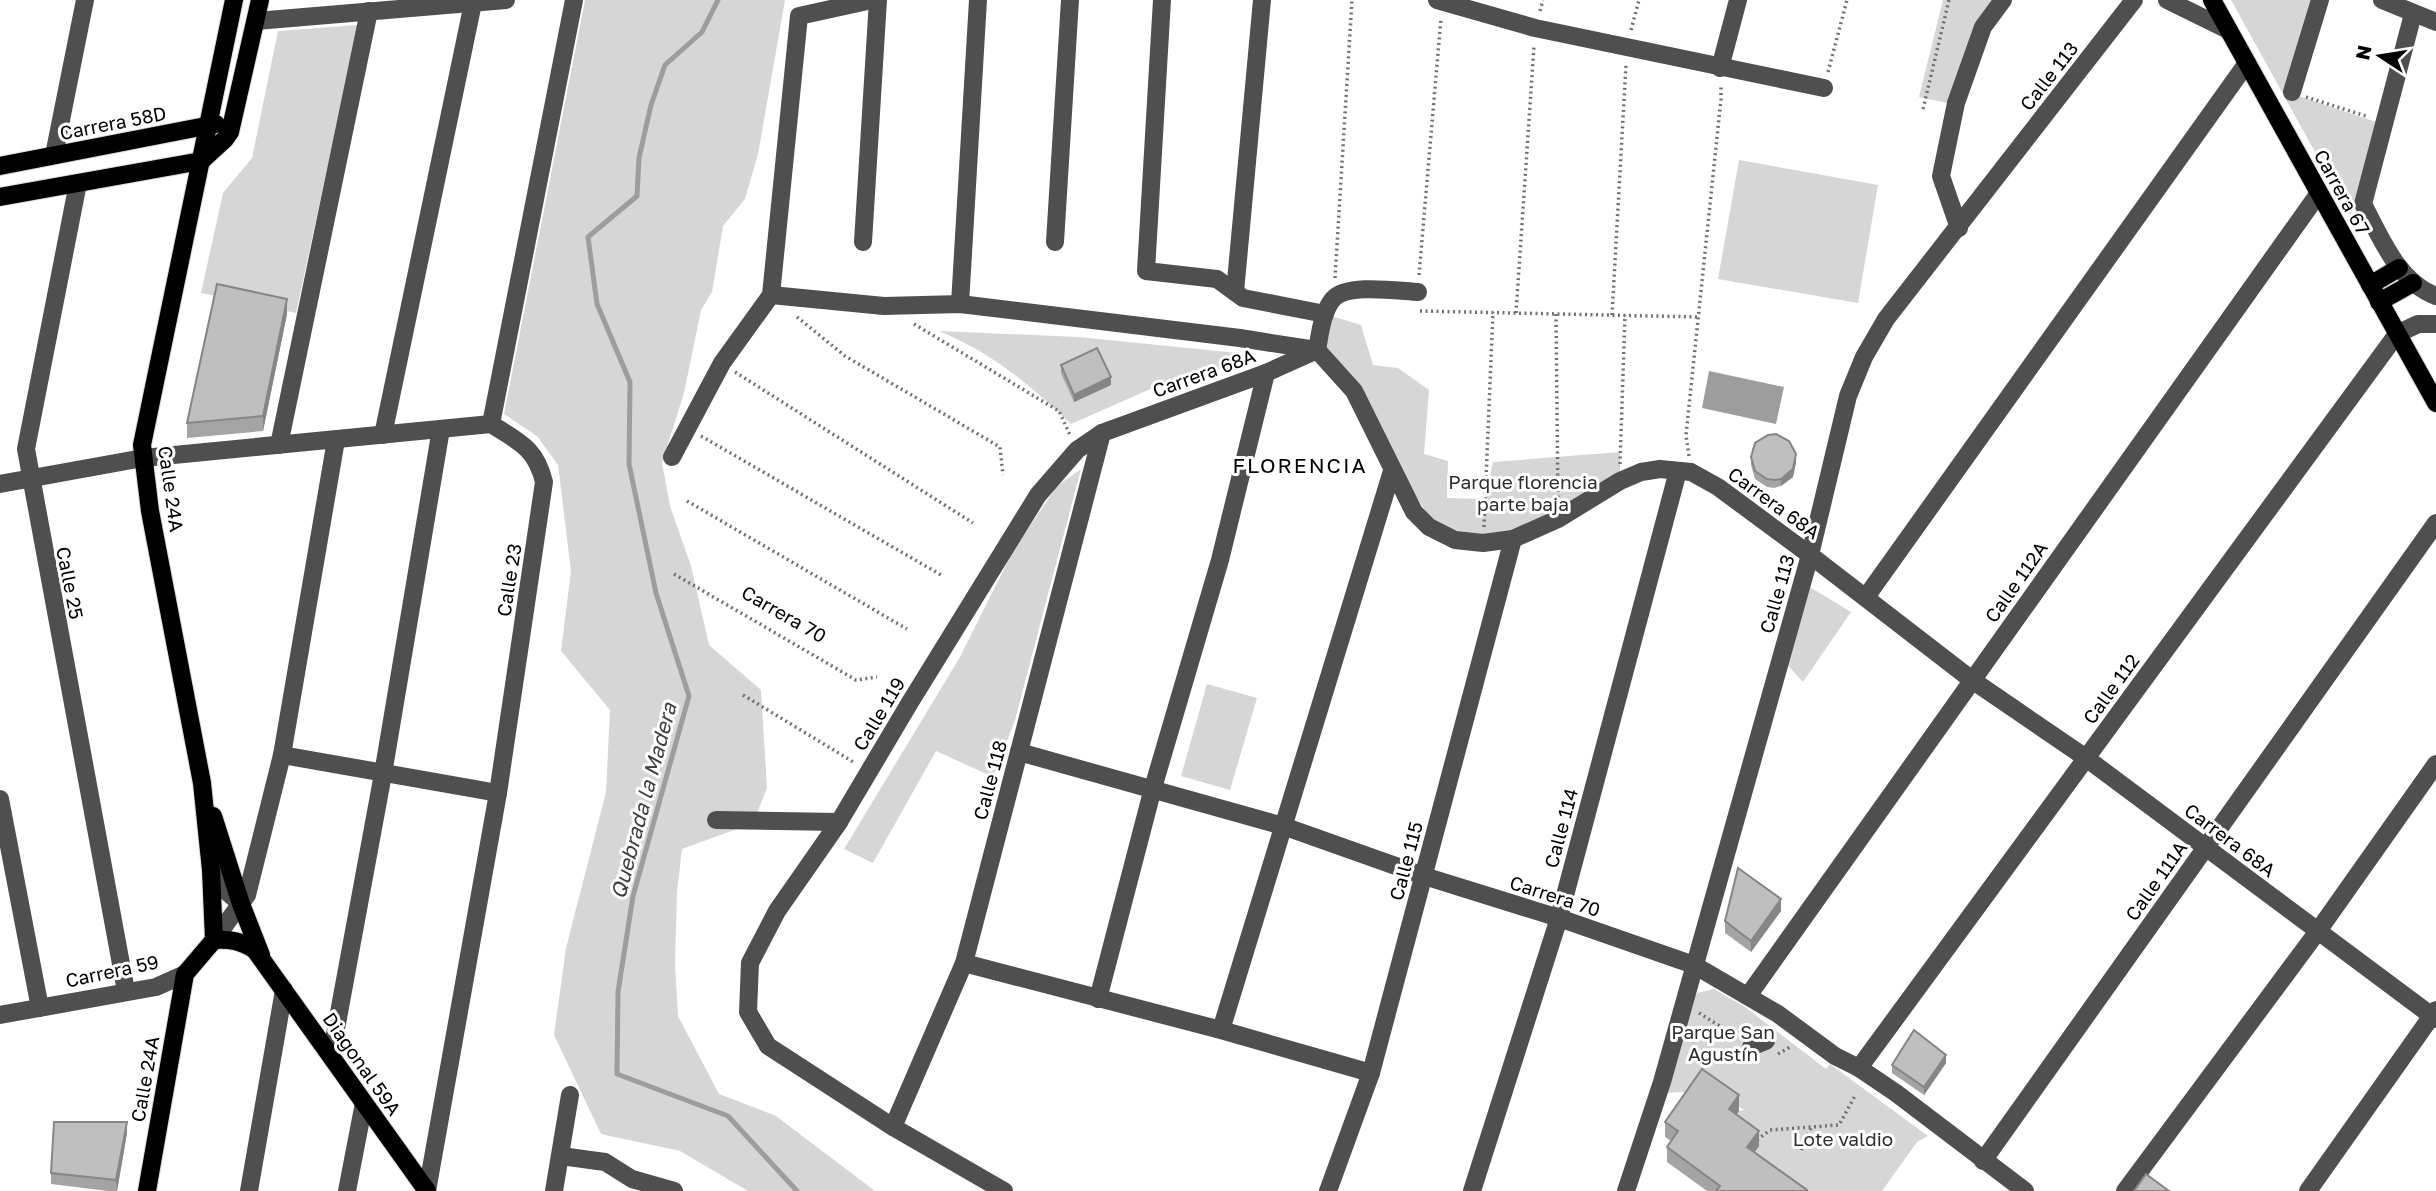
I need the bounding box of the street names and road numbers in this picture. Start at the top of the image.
street label: Calle 113 [2015,37,2083,115]
street label: Carrera 58D [58,101,168,144]
street label: Carrera 67 [2310,145,2375,238]
street label: Carrera 68A [1149,343,1259,402]
street label: Calle 24A [154,444,189,534]
street label: Carrera 68A [1724,462,1825,544]
street label: Calle 112A [1979,537,2052,627]
street label: Calle 23 [491,542,526,618]
street label: Calle 25 [52,545,89,621]
street label: Calle 113 [1754,552,1799,636]
street label: Carrera 70 [738,580,831,647]
street label: Calle 112 [2078,649,2144,728]
street label: Calle 119 [848,673,909,755]
street label: Calle 118 [968,738,1011,822]
street label: Calle 114 [1539,786,1582,870]
street label: Carrera 68A [2180,798,2280,881]
street label: Calle 115 [1384,819,1427,903]
street label: Calle 111A [2120,836,2191,925]
street label: Carrera 70 [1507,870,1603,921]
street label: Carrera 59 [63,949,161,992]
street label: Diagonal 59A [318,1008,407,1120]
street label: Calle 24A [126,1034,163,1124]

